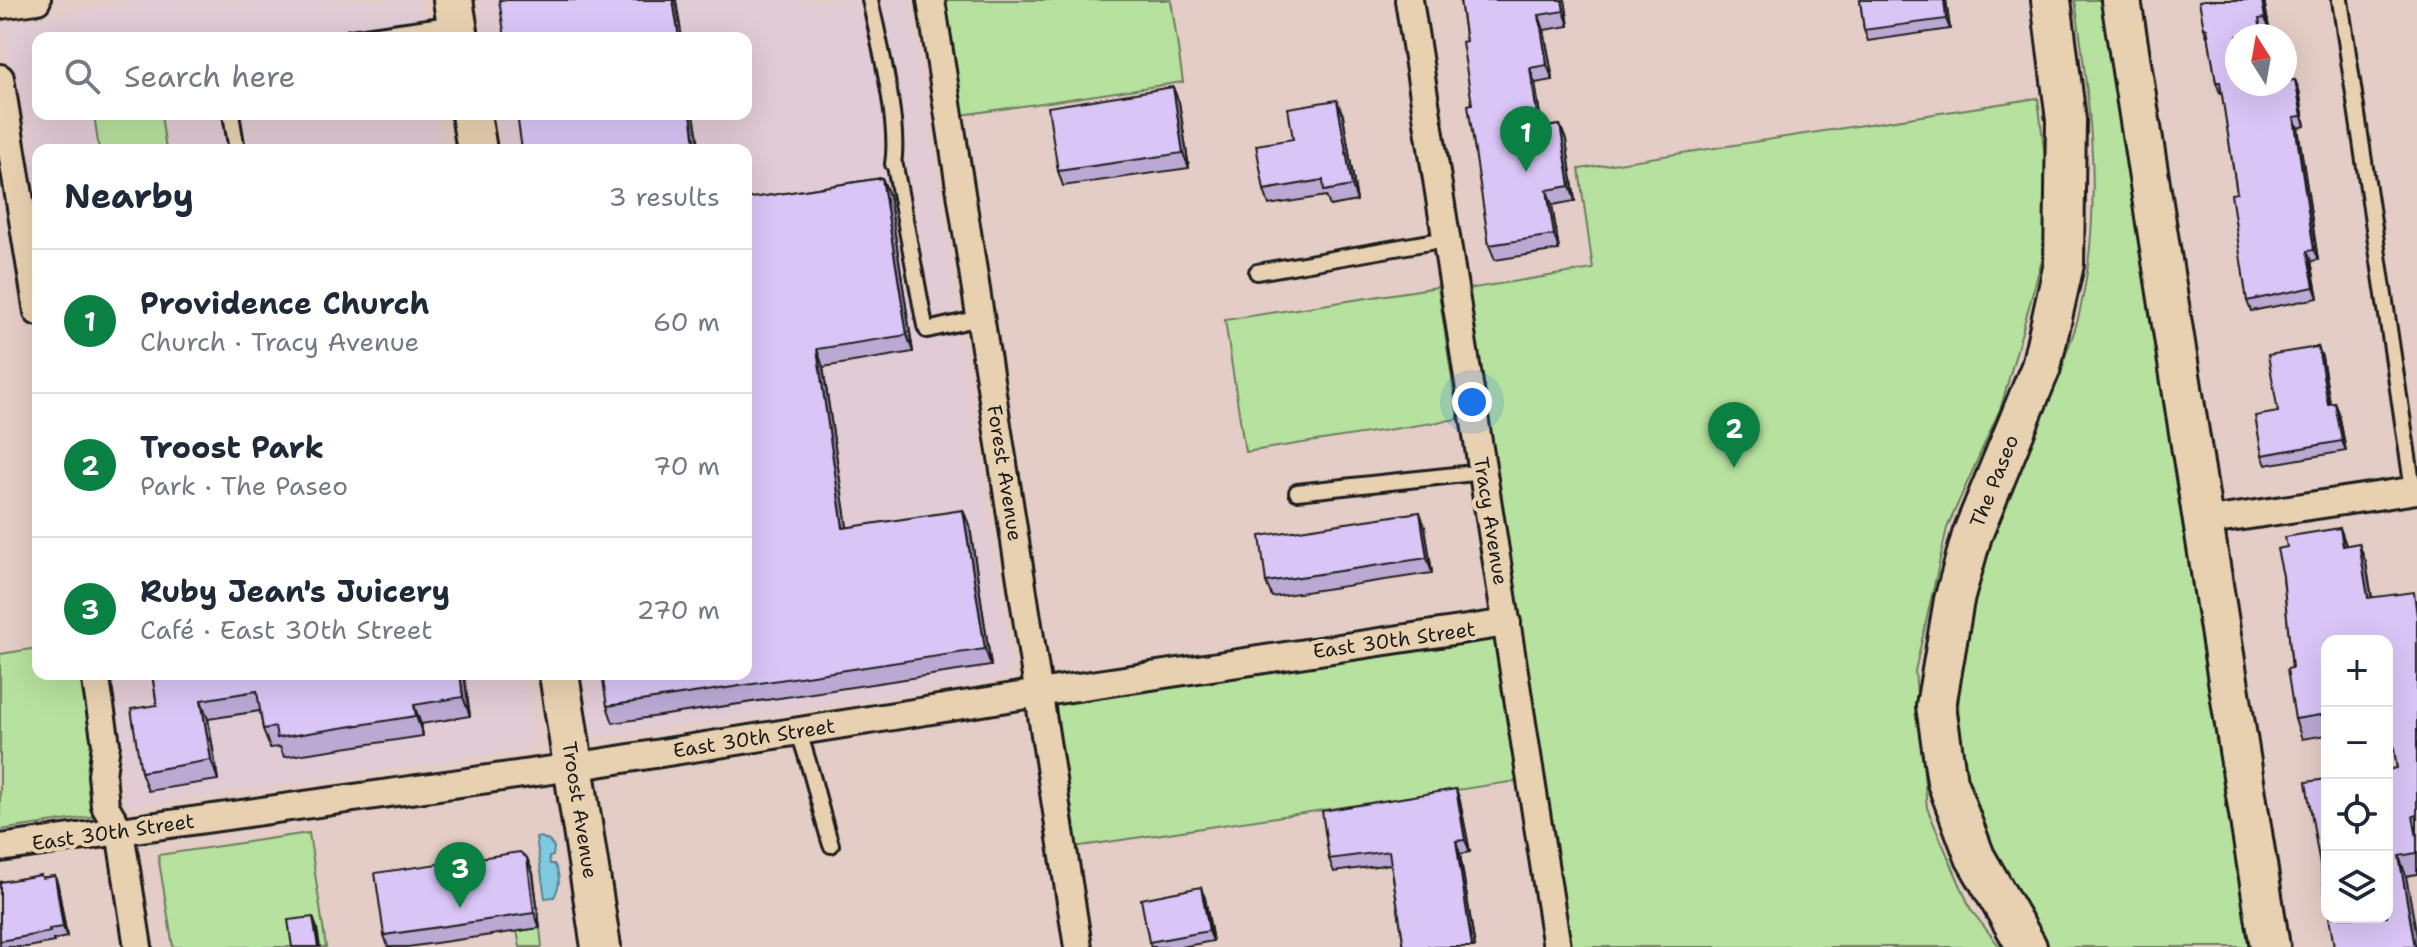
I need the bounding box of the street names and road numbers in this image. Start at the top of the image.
street label: Forest Avenue [981,403,1029,543]
street label: The Paseo [1964,431,2024,531]
street label: Tracy Avenue [1468,455,1514,587]
street label: East 30th Street [1311,616,1477,664]
street label: East 30th Street [671,712,837,764]
street label: Troost Avenue [556,740,604,880]
street label: East 30th Street [30,808,196,856]

